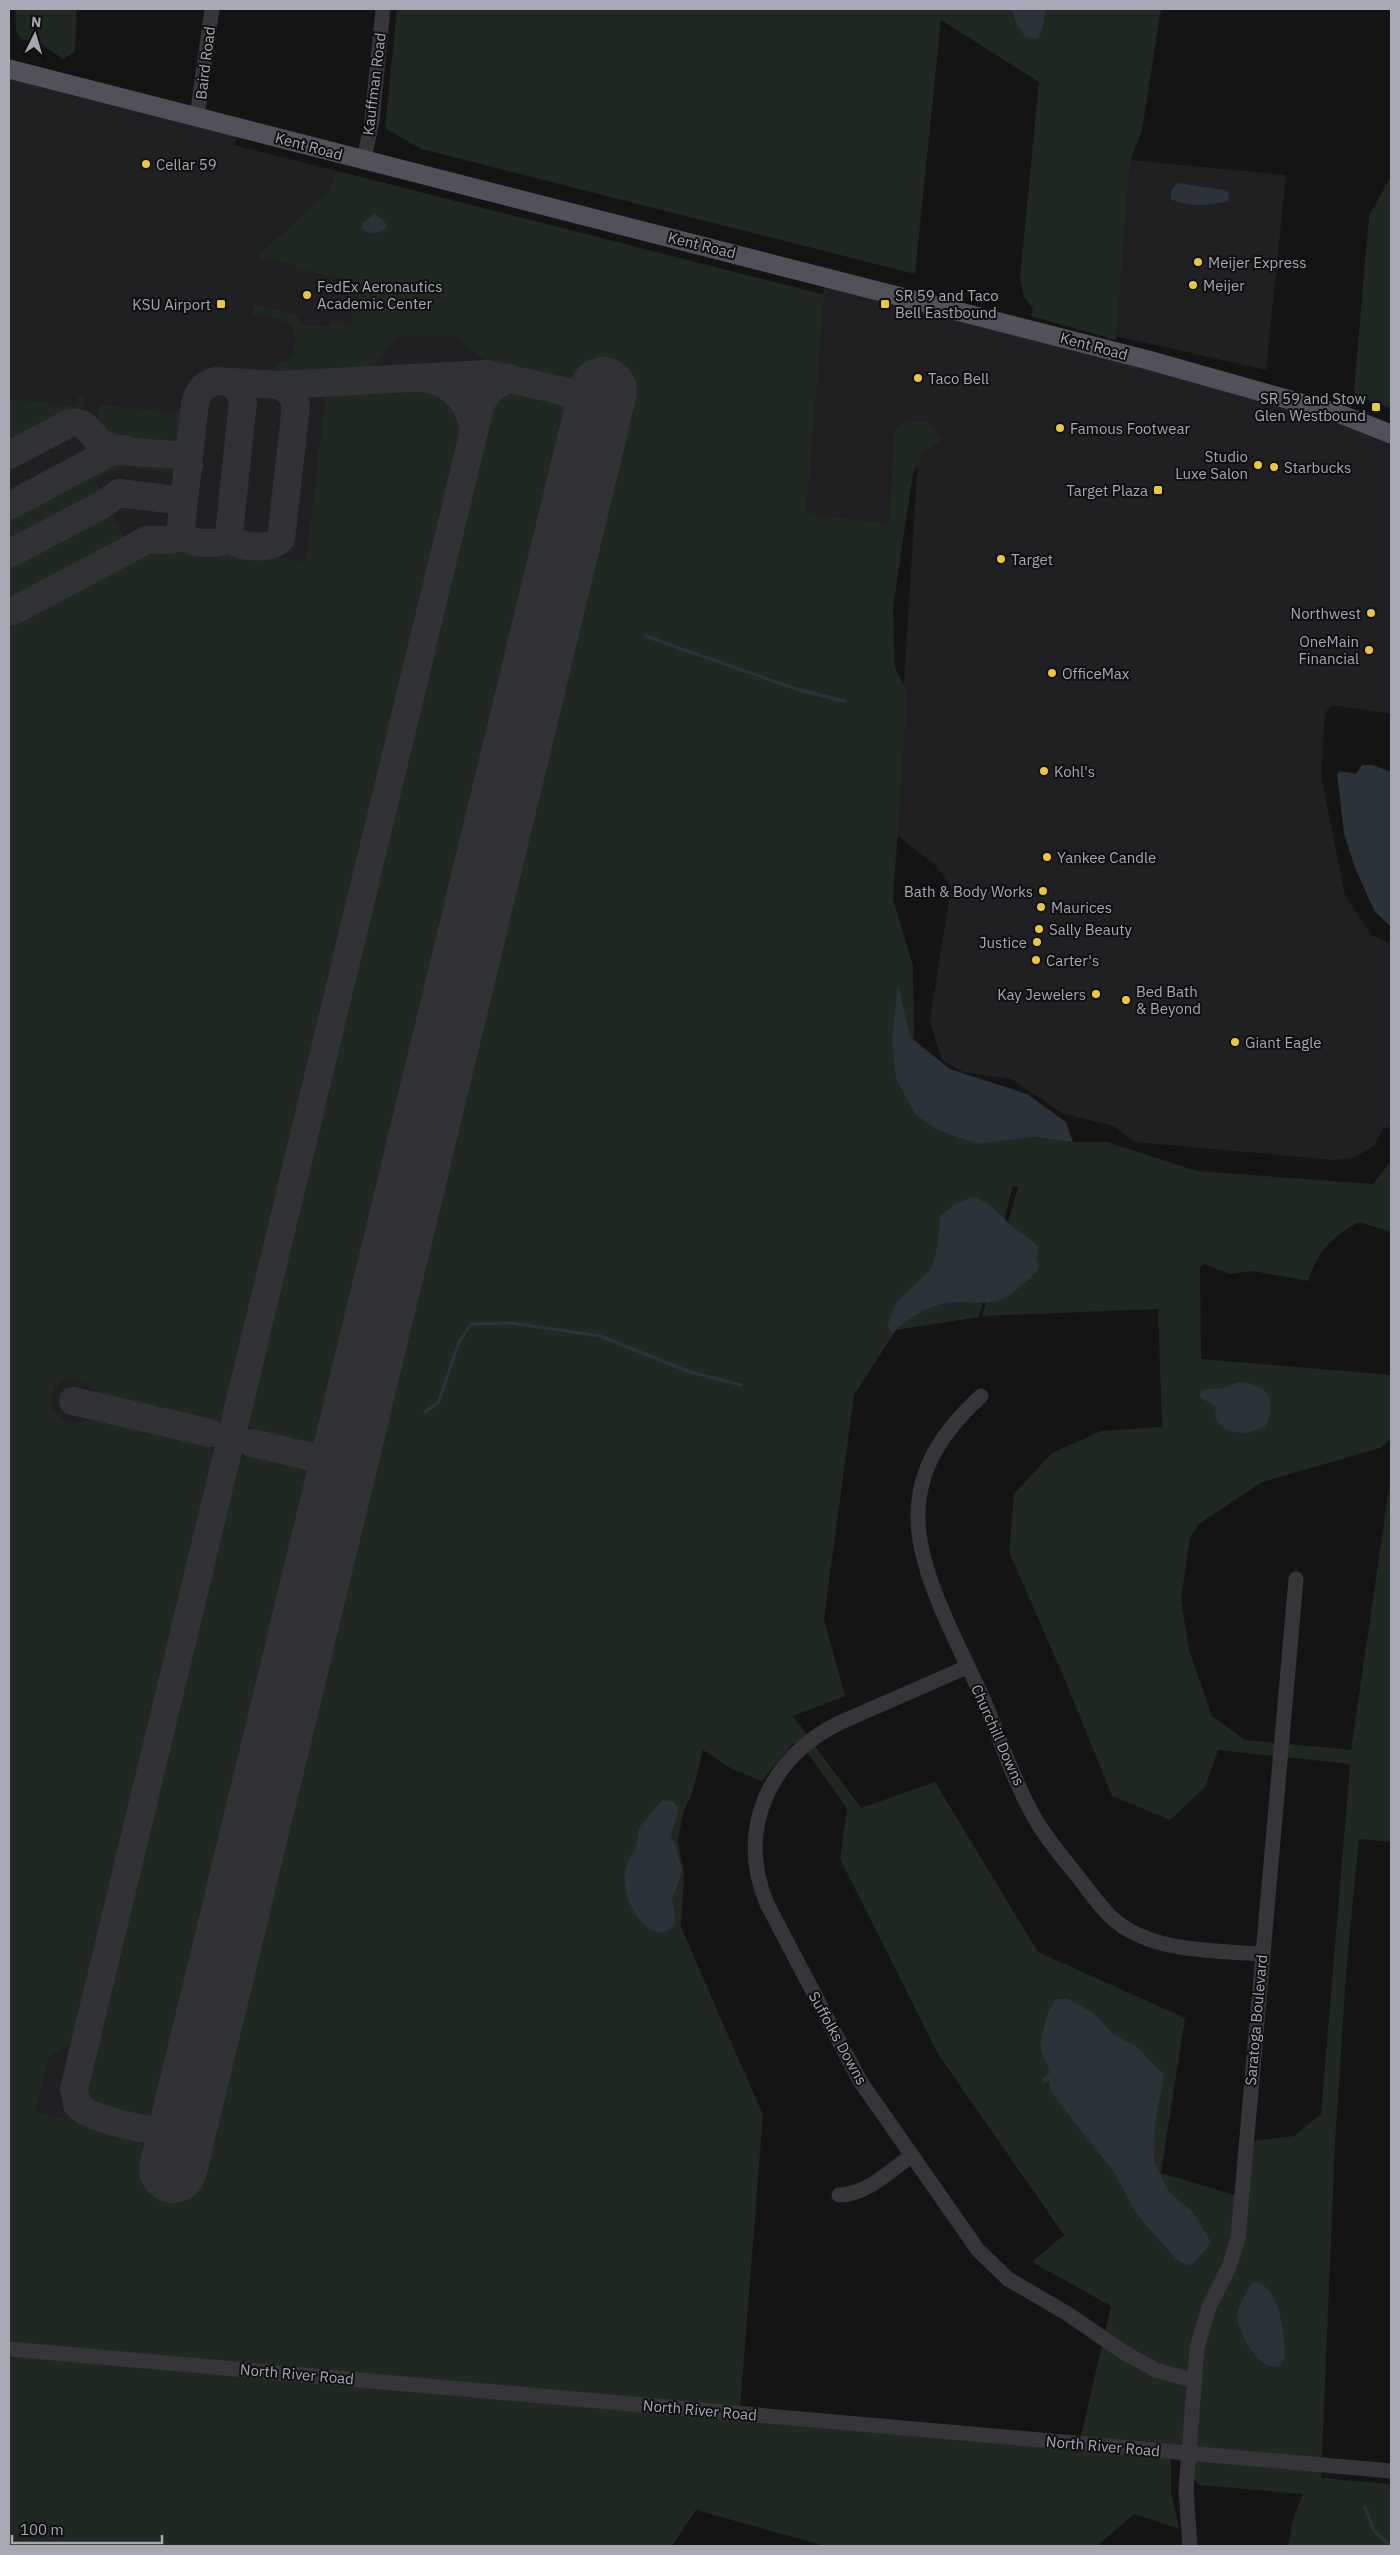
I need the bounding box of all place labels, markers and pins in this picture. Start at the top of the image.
place label: Cellar 59 [156,155,217,174]
marker: Cellar 59 [140,158,152,170]
place label: Meijer Express [1208,253,1306,272]
marker: Meijer Express [1192,256,1204,268]
place label: Meijer [1203,276,1245,295]
place label: FedEx Aeronautics Academic Center [317,277,442,313]
marker: Meijer [1187,279,1199,291]
place label: SR 59 and Taco Bell Eastbound [895,286,999,322]
marker: FedEx Aeronautics Academic Center [301,289,313,301]
place label: KSU Airport [132,295,211,314]
marker: KSU Airport [215,298,227,310]
marker: SR 59 and Taco Bell Eastbound [879,298,891,310]
place label: Taco Bell [928,369,989,388]
marker: Taco Bell [912,372,924,384]
place label: SR 59 and Stow Glen Westbound [1255,389,1366,425]
marker: SR 59 and Stow Glen Westbound [1370,401,1382,413]
place label: Famous Footwear [1070,419,1190,438]
marker: Famous Footwear [1054,422,1066,434]
place label: Studio Luxe Salon [1175,447,1248,483]
place label: Starbucks [1284,458,1351,477]
marker: Studio Luxe Salon [1252,459,1264,471]
marker: Starbucks [1268,461,1280,473]
place label: Target Plaza [1066,481,1148,500]
marker: Target Plaza [1152,484,1164,496]
place label: Target [1011,550,1053,569]
marker: Target [995,553,1007,565]
place label: Northwest [1291,604,1361,623]
marker: Northwest [1365,607,1377,619]
place label: OneMain Financial [1298,632,1359,668]
marker: OneMain Financial [1363,644,1375,656]
place label: OfficeMax [1062,664,1130,683]
marker: OfficeMax [1046,667,1058,679]
place label: Kohl's [1054,762,1095,781]
marker: Kohl's [1038,765,1050,777]
place label: Yankee Candle [1057,848,1156,867]
marker: Yankee Candle [1041,851,1053,863]
place label: Bath & Body Works [904,882,1033,901]
marker: Bath & Body Works [1037,885,1049,897]
place label: Maurices [1051,898,1112,917]
marker: Maurices [1035,901,1047,913]
place label: Sally Beauty [1049,920,1133,939]
marker: Sally Beauty [1033,923,1045,935]
place label: Justice [979,933,1027,952]
marker: Justice [1031,936,1043,948]
place label: Carter's [1046,951,1099,970]
marker: Carter's [1030,954,1042,966]
place label: Bed Bath & Beyond [1136,982,1201,1018]
place label: Kay Jewelers [997,985,1086,1004]
marker: Kay Jewelers [1090,988,1102,1000]
marker: Bed Bath & Beyond [1120,994,1132,1006]
place label: Giant Eagle [1245,1033,1322,1052]
marker: Giant Eagle [1229,1036,1241,1048]

